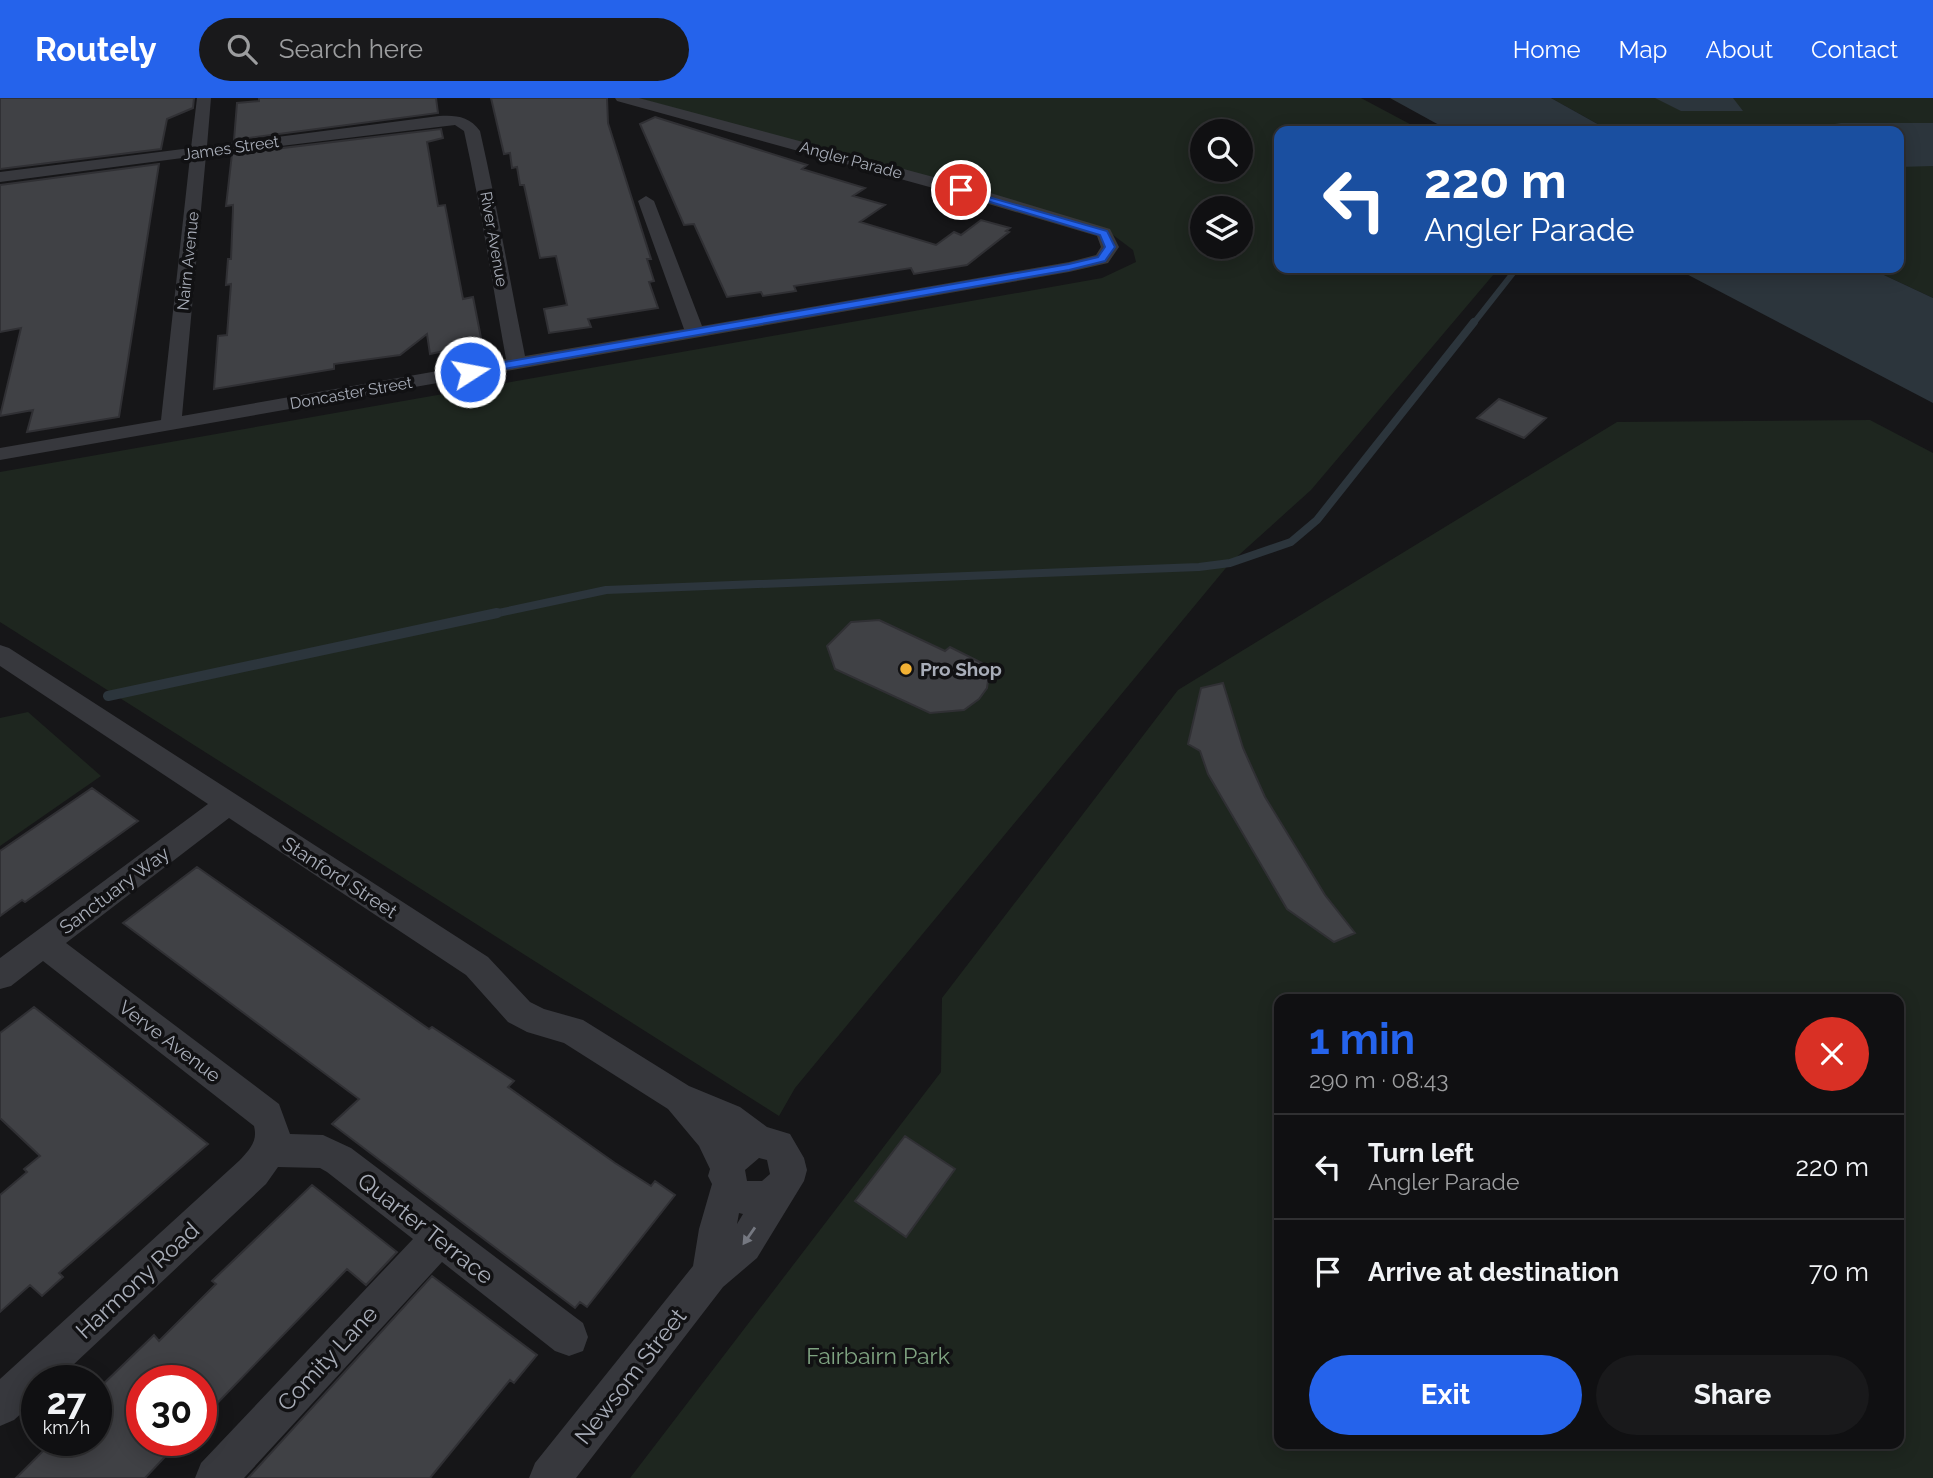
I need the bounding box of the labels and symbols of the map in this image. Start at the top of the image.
street label: James Street [182,132,281,164]
street label: Angler Parade [798,137,904,183]
pin [931,160,991,220]
street label: River Avenue [476,190,512,288]
street label: Nairn Avenue [173,211,203,311]
position arrow [433,335,507,409]
street label: Doncaster Street [288,373,414,413]
place label: Pro Shop [920,658,1002,680]
marker: Pro Shop [898,661,914,677]
street label: Stanford Street [279,832,402,923]
street label: Sanctuary Way [55,842,173,938]
street label: Verve Avenue [115,996,225,1086]
street label: Quarter Terrace [353,1167,499,1289]
street label: Harmony Road [70,1216,204,1344]
one-way arrow [742,1227,756,1245]
street label: Comity Lane [271,1300,383,1416]
street label: Newsom Street [569,1303,692,1449]
park label: Fairbairn Park [806,1342,950,1369]
speed limit sign: 30 [126,1365,217,1456]

